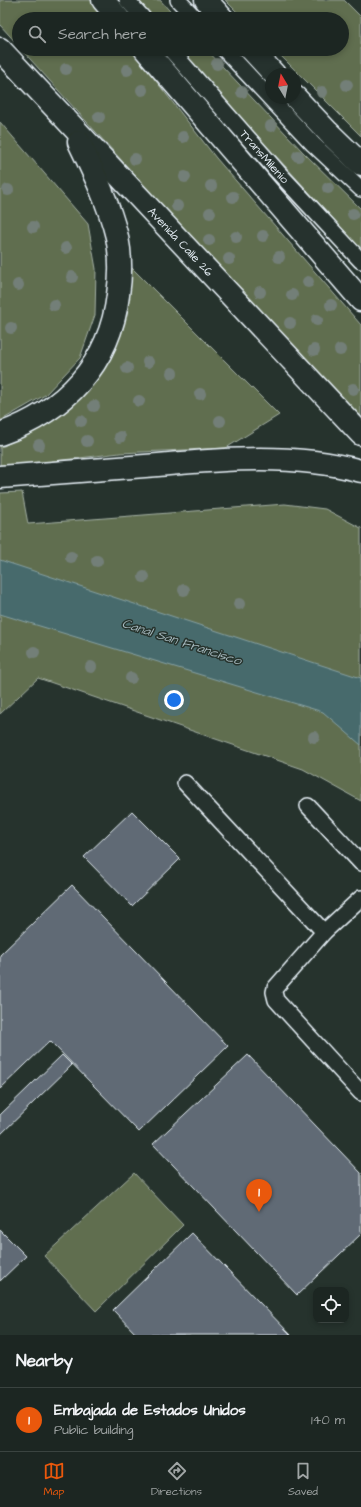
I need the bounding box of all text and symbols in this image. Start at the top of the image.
search box [12,12,349,56]
icon: search [26,23,48,45]
text: Search here [58,24,147,45]
north arrow [265,68,301,104]
street label: TransMilenio [235,126,293,188]
street label: Avenida Calle 26 [143,203,217,281]
water label: Canal San Francisco [120,614,245,670]
your location [164,690,184,710]
pin: 1 [246,1179,272,1212]
map controls [313,1287,349,1323]
button: locate [313,1287,349,1323]
text: Nearby [16,1349,73,1373]
text: Embajada de Estados Unidos [54,1400,246,1421]
text: 1 [28,1411,30,1429]
text: 140 m [311,1411,345,1429]
text: Public building [54,1421,133,1439]
tab: Map [43,1460,65,1499]
tab: Directions [151,1460,202,1499]
tab: Saved [288,1460,318,1499]

